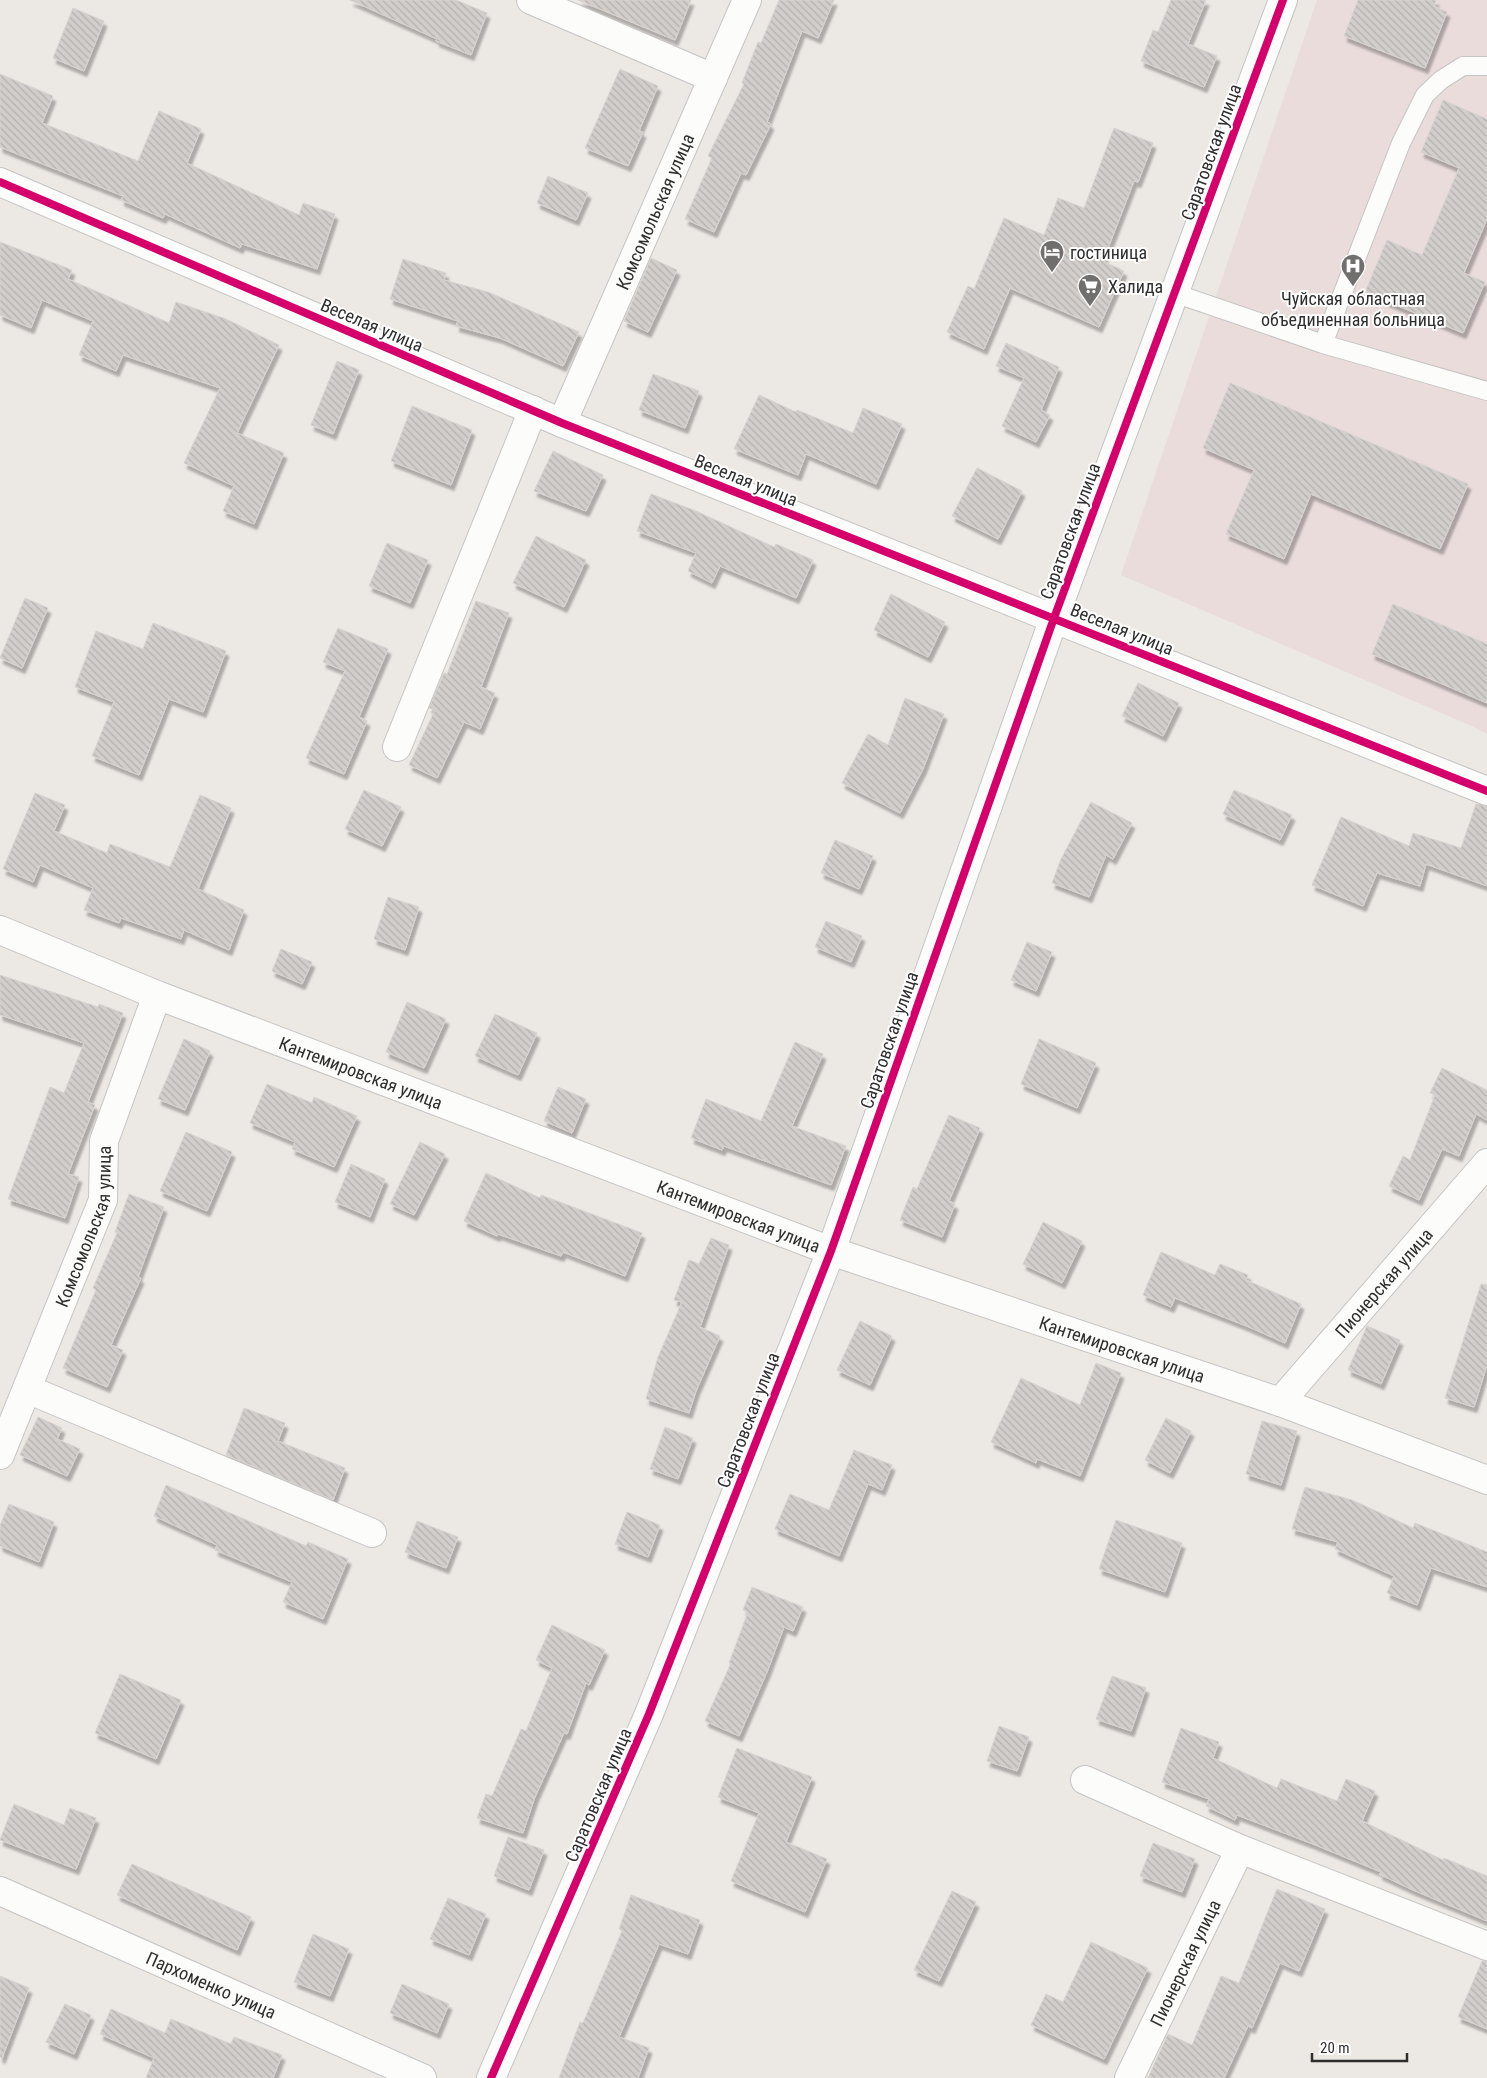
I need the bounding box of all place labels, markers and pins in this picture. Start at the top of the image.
hotel icon: гостиница [1039,239,1065,273]
place label: гостиница [1070,242,1147,263]
hospital icon: Чуйская областная объединенная больница [1340,253,1366,287]
supermarket icon: Халида [1077,273,1103,307]
place label: Халида [1108,276,1163,297]
place label: Чуйская областная объединенная больница [1261,288,1445,330]

